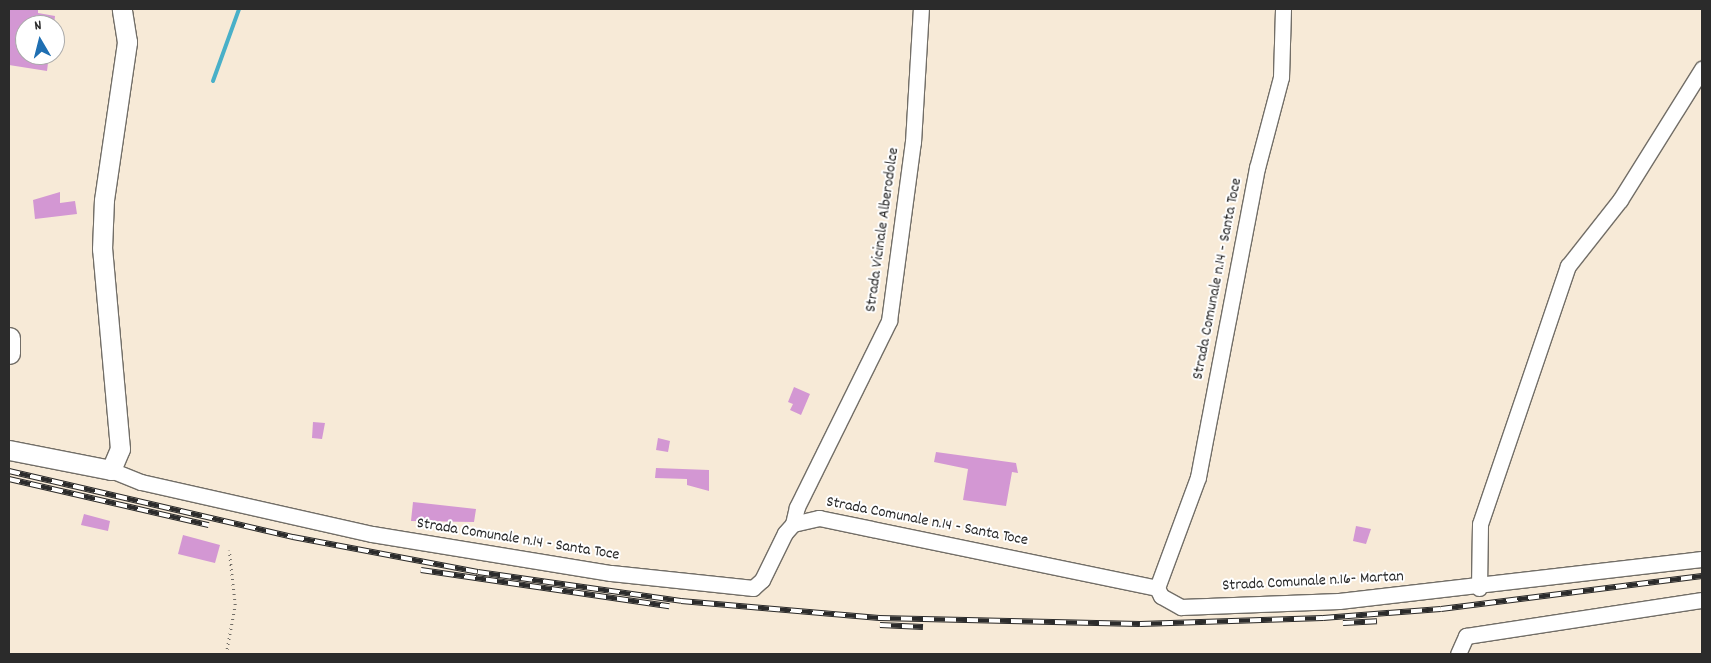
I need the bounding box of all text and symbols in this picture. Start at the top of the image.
north arrow [15,15,65,65]
text: N [33,16,43,37]
street label: Strada Vicinale Alberodolce [862,147,904,313]
street label: Strada Comunale n.14 - Santa Toce [1189,177,1247,381]
street label: Strada Comunale n.14 - Santa Toce [825,493,1029,551]
street label: Strada Comunale n.14 - Santa Toce [415,514,621,566]
street label: Strada Comunale n.16- Martan [1222,568,1404,596]

